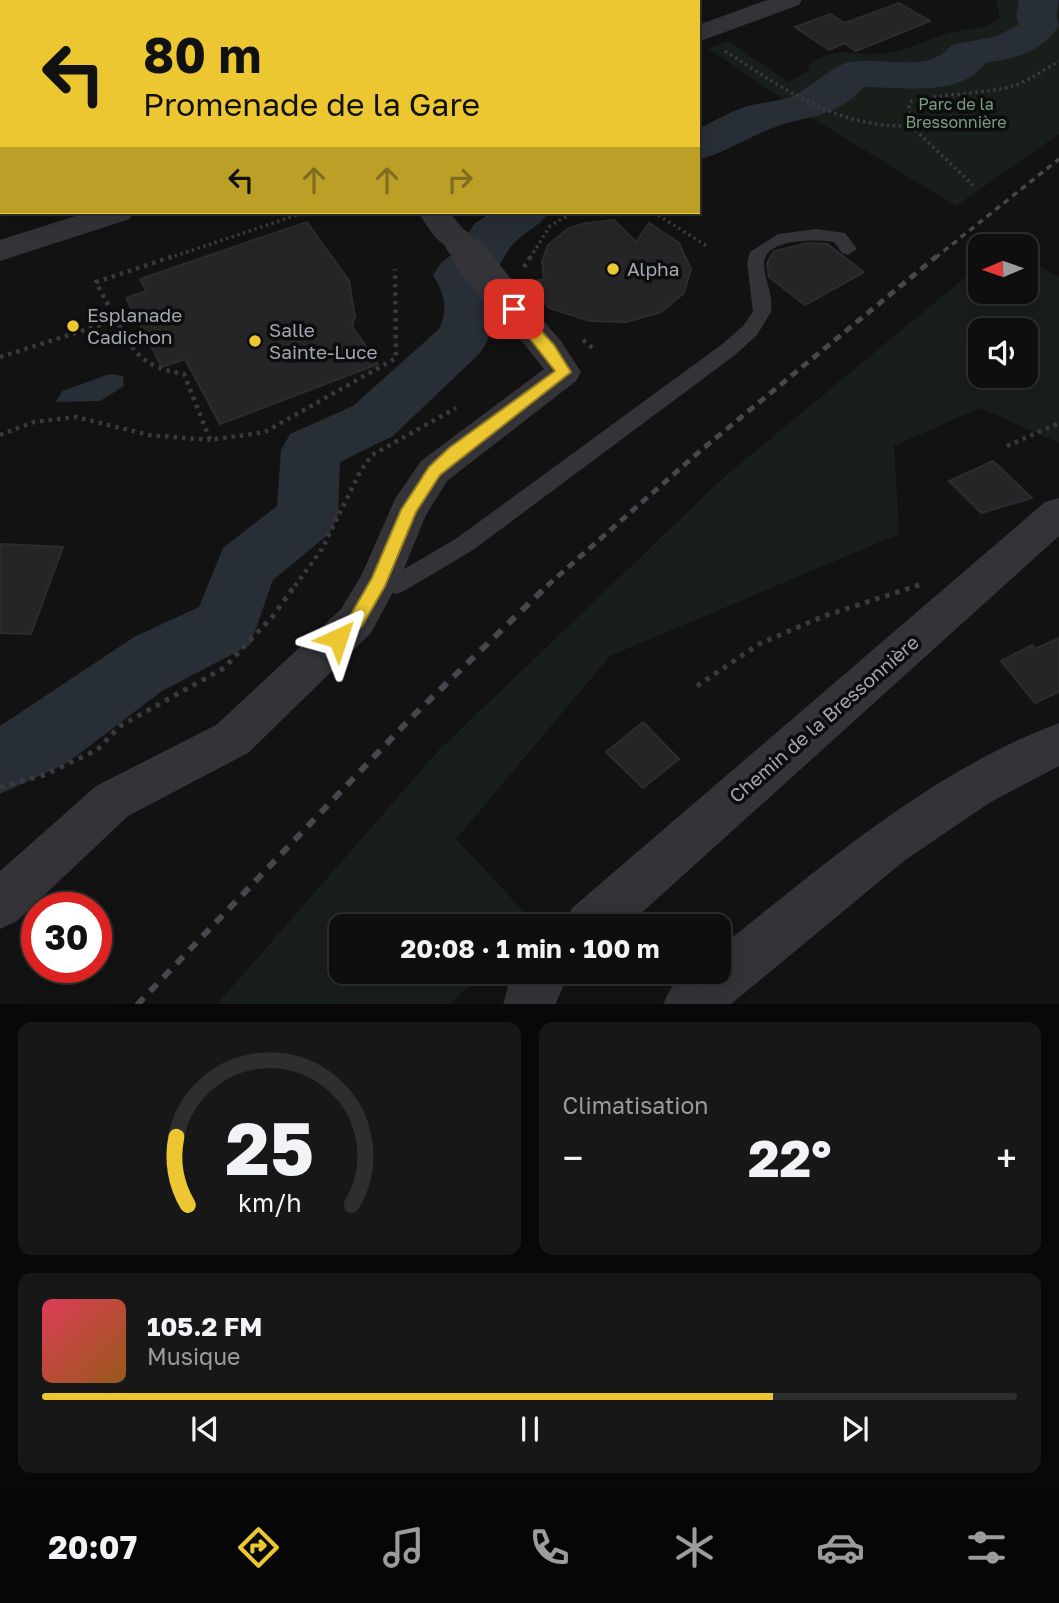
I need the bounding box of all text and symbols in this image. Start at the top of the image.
text: 80 m [143,25,261,84]
icon: left [28,28,119,119]
text: Promenade de la Gare [143,85,480,123]
park label: Parc de la Bressonnière [905,94,1007,132]
icon: left [222,161,260,199]
icon: ahead [295,161,333,199]
icon: ahead [368,161,406,199]
icon: right [441,161,479,199]
north arrow [968,234,1038,304]
map controls [968,234,1038,388]
place label: Alpha [627,257,680,280]
marker: Alpha [605,261,621,277]
pin [484,279,544,339]
icon: arrive [495,290,533,328]
place label: Esplanade Cadichon [87,303,182,348]
marker: Esplanade Cadichon [65,318,81,334]
place label: Salle Sainte-Luce [269,318,378,363]
button: sound [968,318,1038,388]
marker: Salle Sainte-Luce [247,333,263,349]
position arrow [301,601,375,675]
street label: Chemin de la Bressonnière [724,630,923,807]
speed limit sign: 30 [21,892,112,983]
text: 20:08 · 1 min · 100 m [400,933,660,964]
text: Climatisation [563,1091,708,1119]
text: 25 [225,1104,314,1191]
text: 22° [748,1126,832,1188]
text: − [563,1135,583,1180]
text: + [996,1135,1017,1180]
text: km/h [237,1186,301,1217]
text: 105.2 FM [147,1311,262,1342]
text: Musique [147,1342,240,1370]
icon: previous [186,1410,224,1448]
icon: pause [511,1410,549,1448]
icon: next [836,1410,874,1448]
icon: directions [234,1523,283,1572]
icon: music [379,1523,428,1572]
icon: phone [525,1523,574,1572]
icon: climate [670,1523,719,1572]
icon: car [816,1523,865,1572]
icon: filters [962,1523,1011,1572]
text: 20:07 [48,1528,137,1566]

